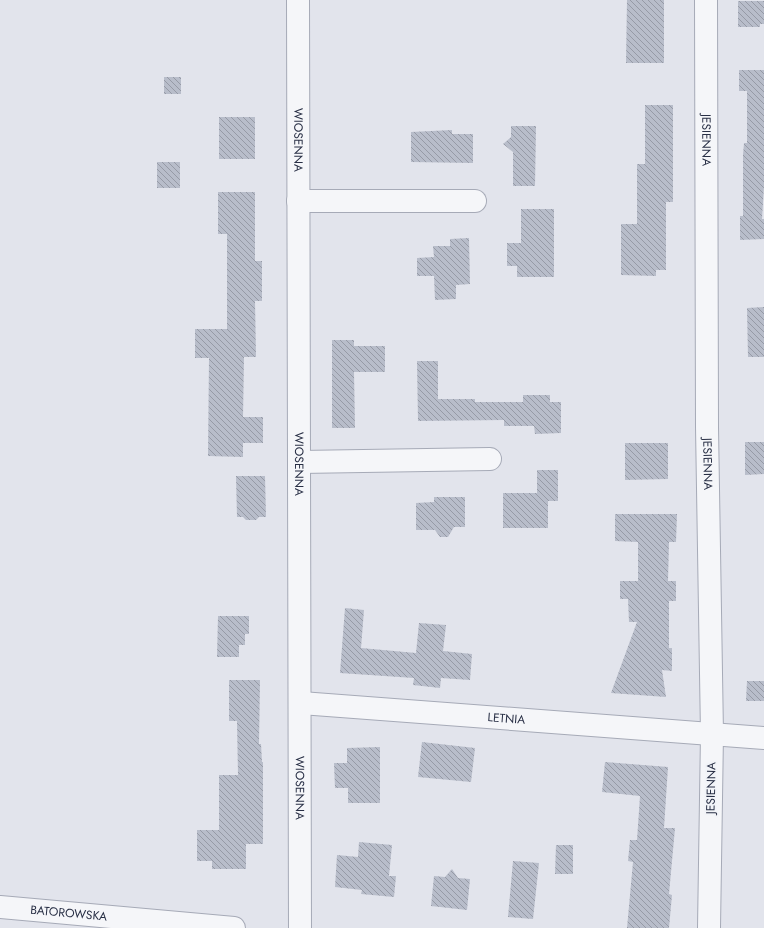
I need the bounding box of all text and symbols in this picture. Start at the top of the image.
street label: WIOSENNA [289,108,307,172]
street label: JESIENNA [697,112,715,166]
street label: WIOSENNA [290,432,308,496]
street label: JESIENNA [698,436,717,490]
street label: LETNIA [487,708,526,729]
street label: WIOSENNA [291,756,309,820]
street label: JESIENNA [702,762,720,816]
street label: BATOROWSKA [30,901,108,926]

